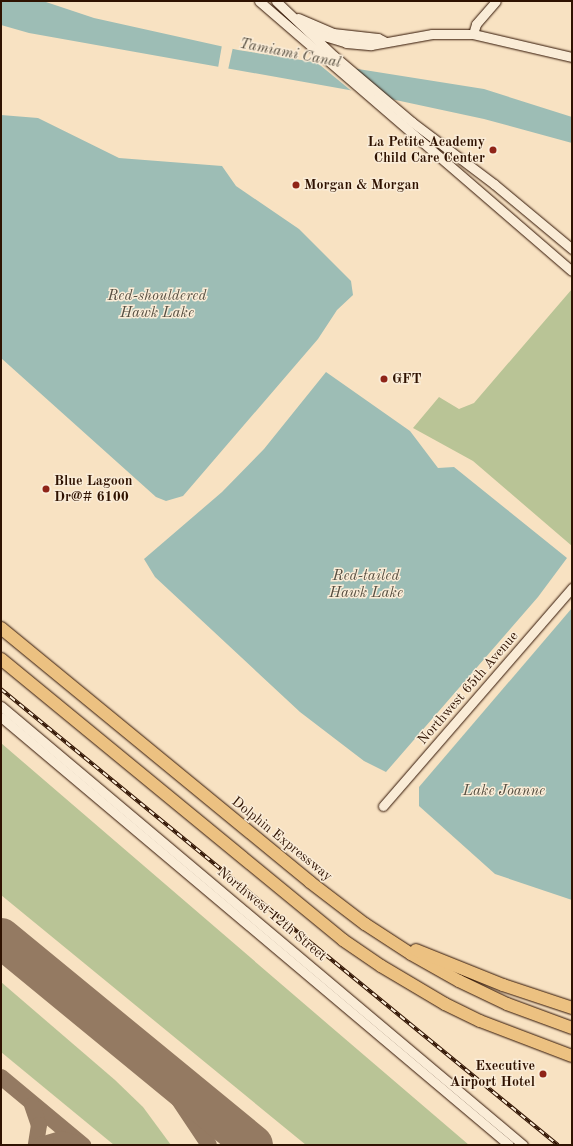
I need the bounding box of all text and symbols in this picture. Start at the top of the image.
water label: Tamiami Canal [238,35,342,73]
place label: La Petite Academy Child Care Center [368,134,485,166]
marker: La Petite Academy Child Care Center [488,145,498,155]
place label: Morgan & Morgan [304,177,419,193]
marker: Morgan & Morgan [291,180,301,190]
water label: Red-shouldered Hawk Lake [108,287,206,322]
place label: GFT [392,371,421,387]
marker: GFT [379,374,389,384]
place label: Blue Lagoon Dr@# 6100 [54,473,133,506]
marker: Blue Lagoon Dr@# 6100 [41,484,51,494]
water label: Red-tailed Hawk Lake [329,567,403,602]
street label: Northwest 65th Avenue [414,628,522,748]
water label: Lake Joanne [463,783,545,801]
street label: Dolphin Expressway [228,793,336,885]
street label: Northwest 12th Street [214,863,330,965]
place label: Executive Airport Hotel [450,1058,535,1090]
marker: Executive Airport Hotel [538,1069,548,1079]

